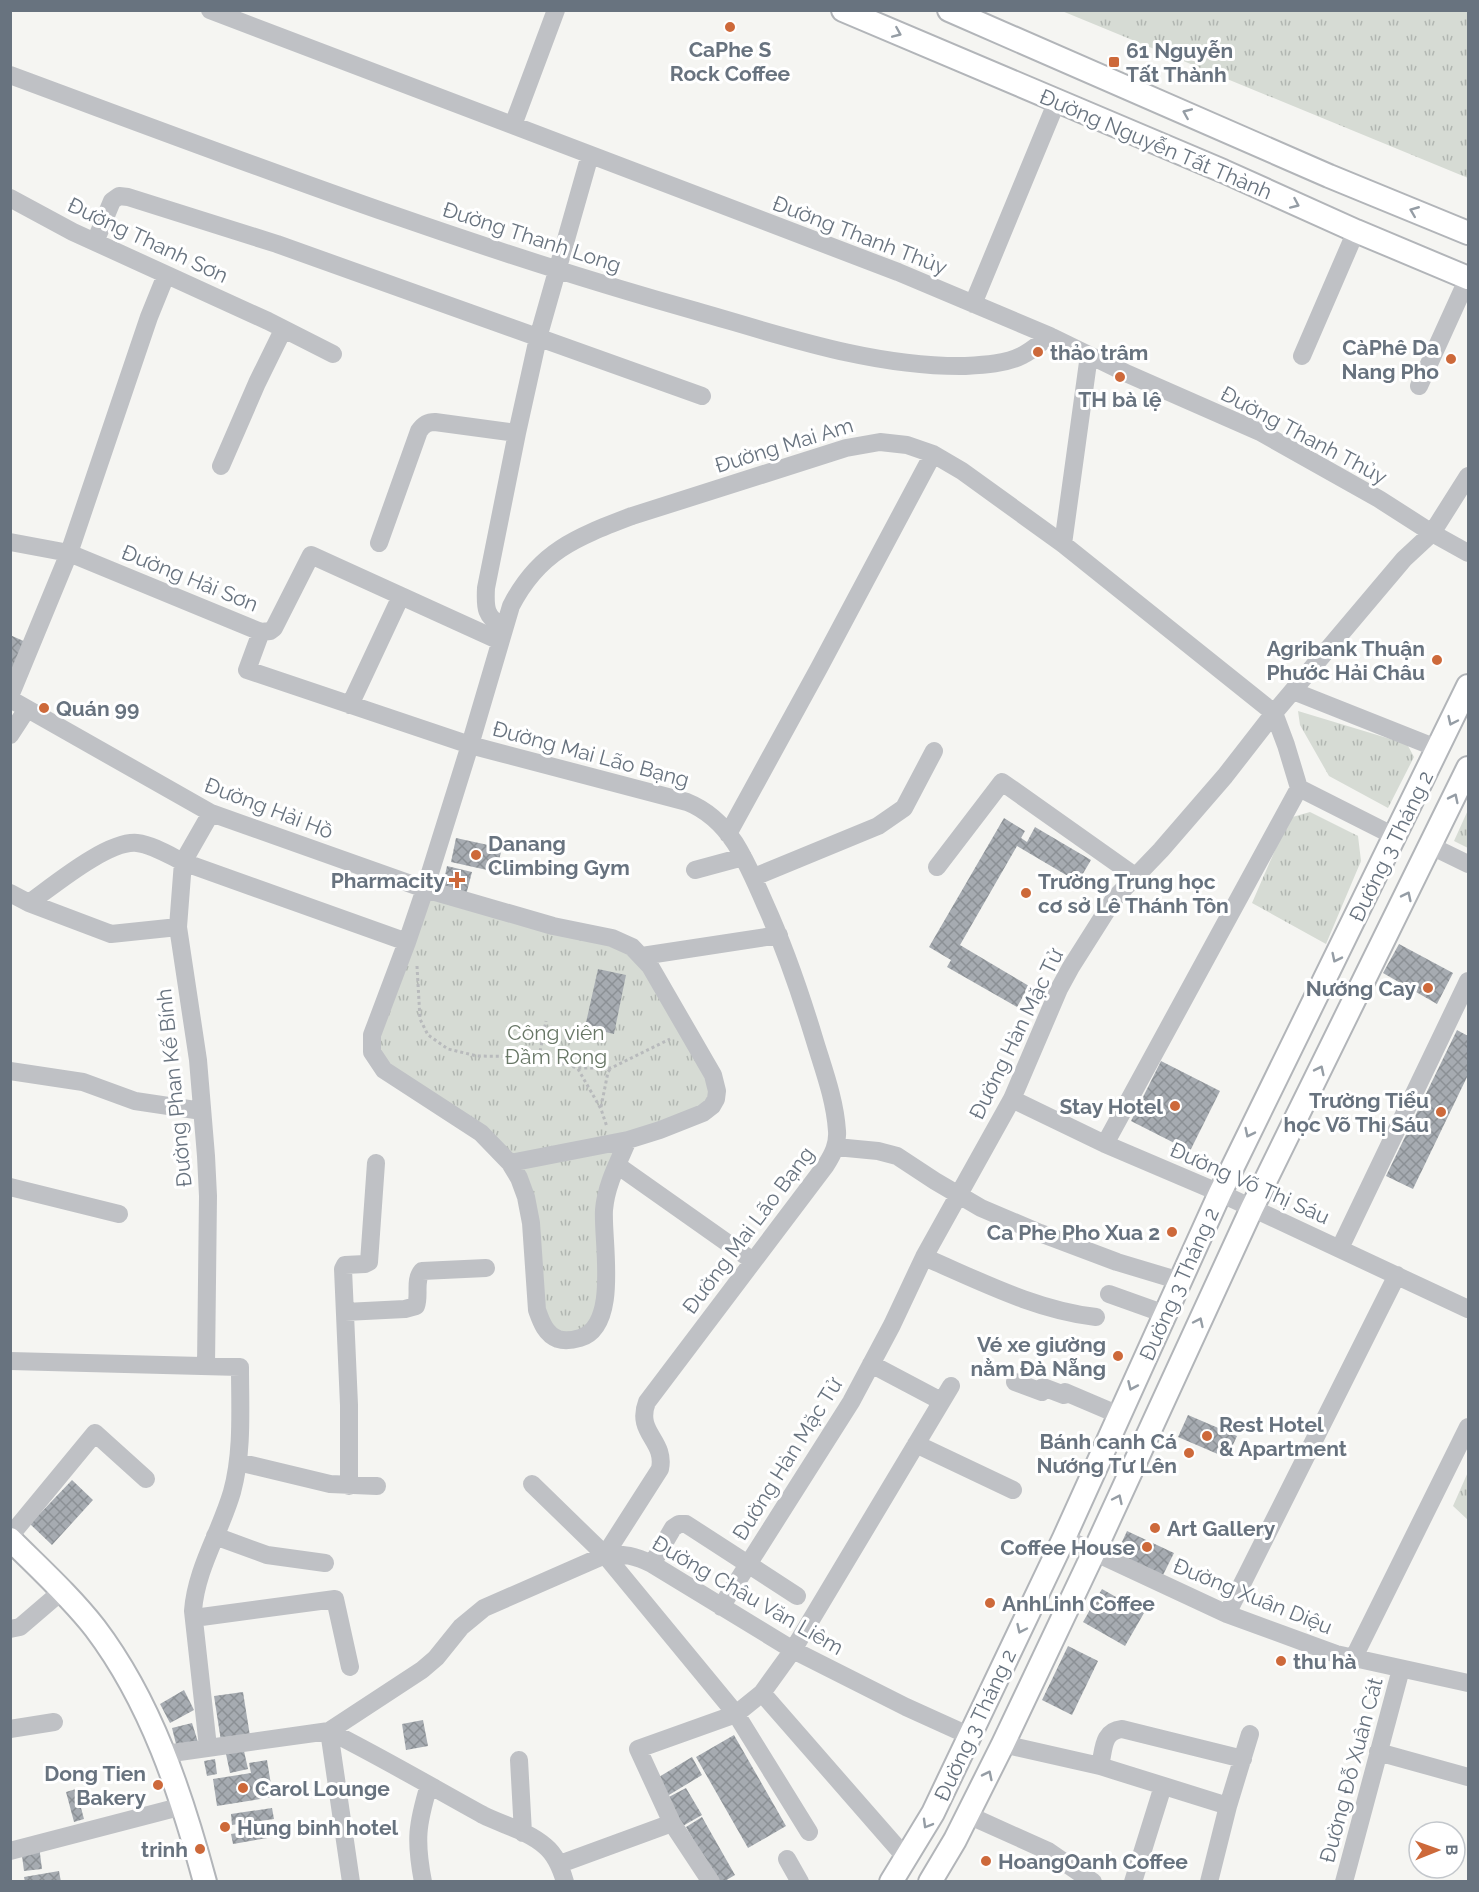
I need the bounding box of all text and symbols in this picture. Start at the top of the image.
marker: CaPhe S Rock Coffee [723,20,737,34]
one-way arrow [891,26,902,38]
place label: CaPhe S Rock Coffee [670,37,791,86]
place label: 61 Nguyễn Tất Thành [1126,38,1233,87]
marker: 61 Nguyễn Tất Thành [1107,55,1121,69]
street label: Đường Nguyễn Tất Thành [1036,84,1276,204]
one-way arrow [1183,109,1194,121]
street label: Đường Thanh Thủy [769,190,951,280]
street label: Đường Thanh Sơn [64,192,232,288]
street label: Đường Thanh Long [440,196,624,278]
one-way arrow [1289,196,1300,208]
one-way arrow [1410,206,1421,218]
place label: CàPhê Da Nang Pho [1342,335,1439,384]
place label: thảo trâm [1050,340,1148,365]
marker: thảo trâm [1031,345,1045,359]
marker: CàPhê Da Nang Pho [1444,352,1458,366]
marker: TH bà lệ [1113,370,1127,384]
street label: Đường Thanh Thủy [1217,381,1391,489]
place label: TH bà lệ [1078,387,1162,412]
street label: Đường Mai Am [712,412,856,478]
street label: Đường Hải Sơn [118,539,262,617]
place label: Agribank Thuận Phước Hải Châu [1266,636,1425,685]
marker: Agribank Thuận Phước Hải Châu [1430,653,1444,667]
place label: Quán 99 [56,696,139,721]
marker: Quán 99 [37,701,51,715]
one-way arrow [1448,714,1460,725]
street label: Đường Mai Lão Bạng [490,716,692,792]
street label: Đường 3 Tháng 2 [1344,767,1438,925]
street label: Đường Hải Hồ [201,772,337,844]
one-way arrow [1446,794,1458,805]
place label: Danang Climbing Gym [488,831,630,880]
marker: Danang Climbing Gym [469,848,483,862]
place label: Pharmacity [331,868,445,893]
place label: Trường Trung học cơ sở Lê Thánh Tôn [1038,869,1229,918]
marker: Pharmacity [450,873,464,887]
marker: Trường Trung học cơ sở Lê Thánh Tôn [1019,886,1033,900]
one-way arrow [1399,891,1411,902]
street label: Đường Hàn Mặc Tử [964,943,1069,1123]
one-way arrow [1332,952,1343,962]
place label: Nướng Cay [1306,976,1416,1001]
marker: Nướng Cay [1421,981,1435,995]
street label: Đường Phan Kế Bính [151,988,197,1188]
park label: Công viên Đầm Rong [505,1020,607,1069]
one-way arrow [1313,1066,1324,1077]
place label: Trường Tiểu học Võ Thị Sáu [1284,1088,1429,1137]
place label: Stay Hotel [1059,1094,1163,1119]
marker: Stay Hotel [1168,1099,1182,1113]
marker: Trường Tiểu học Võ Thị Sáu [1434,1105,1448,1119]
one-way arrow [1245,1126,1257,1137]
street label: Đường Võ Thị Sáu [1166,1137,1334,1229]
street label: Đường Mai Lão Bạng [677,1142,819,1318]
street label: Đường 3 Tháng 2 [1134,1204,1224,1364]
place label: Ca Phe Pho Xua 2 [987,1220,1160,1245]
marker: Ca Phe Pho Xua 2 [1165,1225,1179,1239]
one-way arrow [1192,1317,1204,1328]
place label: Vé xe giường nằm Đà Nẵng [970,1332,1106,1381]
marker: Vé xe giường nằm Đà Nẵng [1111,1349,1125,1363]
street label: Đường Hàn Mặc Tử [727,1372,848,1545]
one-way arrow [1128,1380,1140,1391]
place label: Rest Hotel & Apartment [1219,1412,1347,1461]
place label: Bánh canh Cá Nướng Tư Lên [1036,1429,1177,1478]
marker: Rest Hotel & Apartment [1200,1429,1214,1443]
marker: Bánh canh Cá Nướng Tư Lên [1182,1446,1196,1460]
one-way arrow [1111,1495,1123,1506]
place label: Art Gallery [1167,1516,1276,1541]
marker: Art Gallery [1148,1521,1162,1535]
street label: Đường Châu Văn Liêm [648,1530,848,1660]
place label: Coffee House [1000,1535,1135,1560]
marker: Coffee House [1140,1540,1154,1554]
street label: Đường Xuân Diệu [1170,1553,1336,1639]
place label: AnhLinh Coffee [1002,1591,1155,1616]
marker: AnhLinh Coffee [983,1596,997,1610]
one-way arrow [1016,1623,1028,1634]
street label: Đường 3 Tháng 2 [929,1645,1021,1805]
place label: thu hà [1293,1649,1357,1674]
marker: thu hà [1274,1654,1288,1668]
street label: Đường Đỗ Xuân Cát [1314,1675,1388,1865]
place label: Dong Tien Bakery [44,1761,146,1810]
one-way arrow [980,1770,992,1781]
place label: Carol Lounge [255,1776,390,1801]
marker: Dong Tien Bakery [151,1778,165,1792]
marker: Carol Lounge [236,1781,250,1795]
place label: Hung binh hotel [237,1815,398,1840]
one-way arrow [923,1818,934,1828]
marker: Hung binh hotel [218,1820,232,1834]
north arrow [1407,1820,1467,1880]
place label: trinh [141,1837,188,1862]
marker: trinh [193,1842,207,1856]
text: B [1442,1844,1461,1855]
place label: HoangOanh Coffee [998,1849,1188,1874]
marker: HoangOanh Coffee [979,1854,993,1868]

